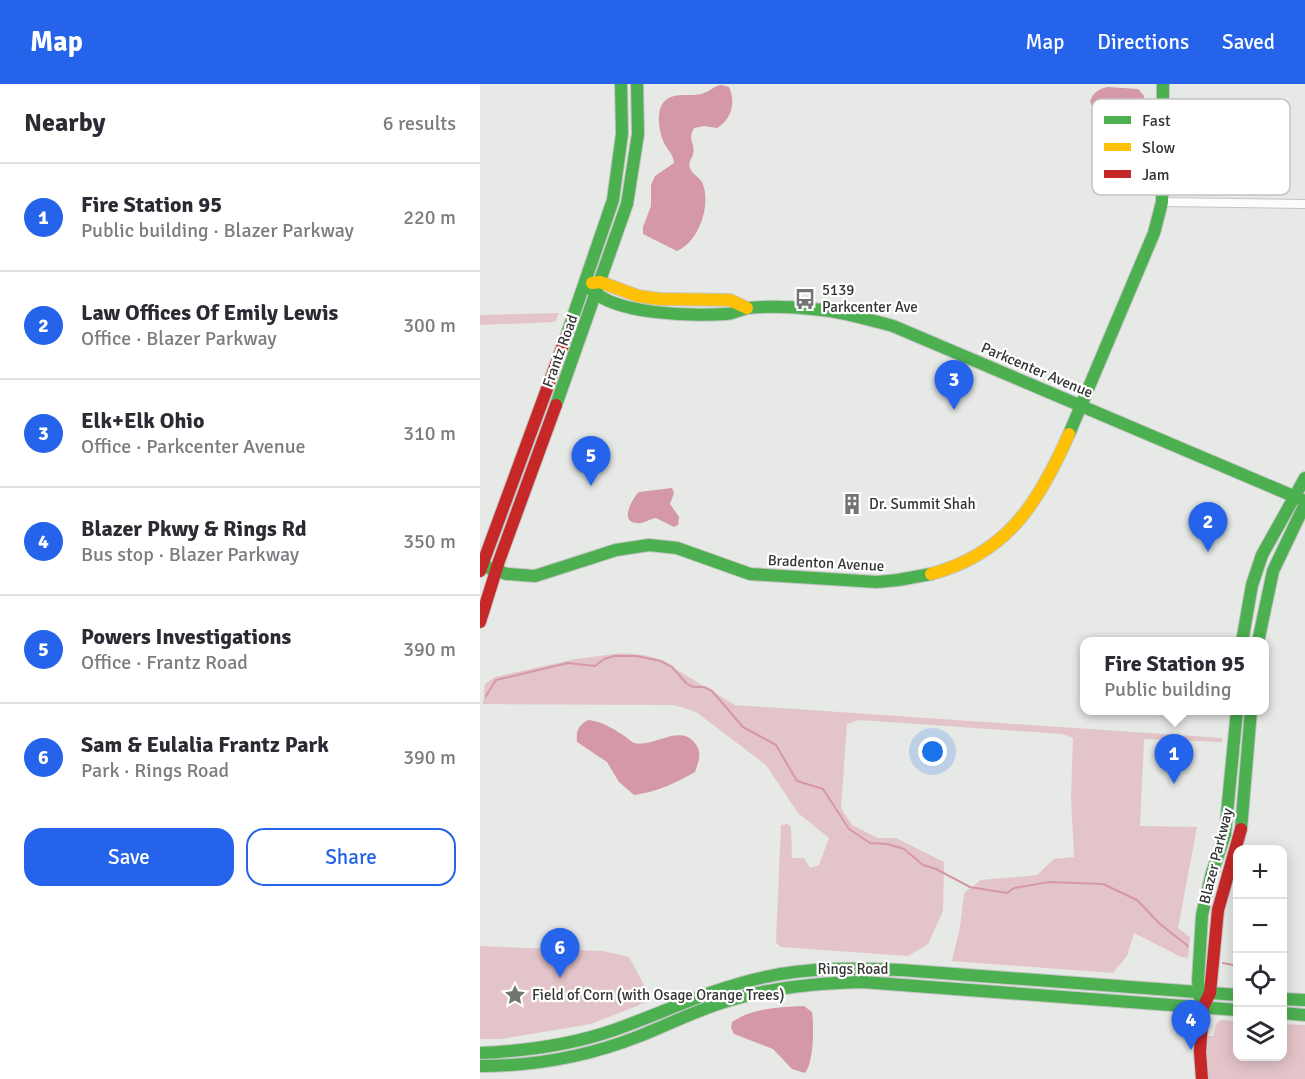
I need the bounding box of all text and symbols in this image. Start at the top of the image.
text: Map [30,25,83,59]
text: Map [1026,29,1064,55]
text: Directions [1097,29,1189,55]
text: Saved [1222,29,1275,55]
legend [1092,99,1290,195]
text: Nearby [24,107,105,139]
text: 6 results [383,111,456,136]
text: Fast [1142,111,1171,131]
text: Slow [1142,138,1176,158]
text: Jam [1142,165,1170,185]
text: Fire Station 95 [81,191,222,218]
text: 1 [38,205,49,230]
text: 220 m [403,205,456,230]
text: Public building · Blazer Parkway [81,218,354,243]
place label: 5139 Parkcenter Ave [822,281,918,316]
bus stop icon: 5139 Parkcenter Ave [793,287,817,311]
text: Law Offices Of Emily Lewis [81,299,338,326]
street label: Frantz Road [539,312,582,390]
text: 2 [38,313,49,338]
text: 300 m [403,313,456,338]
text: Office · Blazer Parkway [81,326,277,351]
street label: Parkcenter Avenue [978,338,1096,402]
pin: 3 [934,360,974,410]
text: Elk+Elk Ohio [81,407,204,434]
text: 3 [38,421,49,446]
text: 310 m [403,421,456,446]
text: Office · Parkcenter Avenue [81,434,306,459]
pin: 5 [572,436,610,486]
building icon: Dr. Summit Shah [840,492,864,516]
place label: Dr. Summit Shah [869,495,976,513]
pin: 2 [1188,502,1228,552]
text: Blazer Pkwy & Rings Rd [81,515,307,542]
text: 4 [38,529,49,554]
text: 350 m [403,529,456,554]
text: Bus stop · Blazer Parkway [81,542,299,567]
street label: Bradenton Avenue [767,551,885,575]
text: Powers Investigations [81,623,291,650]
text: 5 [38,637,49,662]
text: 390 m [403,637,456,662]
popup [1080,637,1269,715]
text: Office · Frantz Road [81,650,248,675]
text: Fire Station 95 [1104,650,1245,677]
text: Public building [1104,677,1232,702]
text: Sam & Eulalia Frantz Park [81,731,329,758]
pin: 1 [1154,734,1194,784]
your location [918,737,947,766]
text: 6 [38,745,49,770]
text: 390 m [403,745,456,770]
text: Park · Rings Road [81,758,229,783]
street label: Blazer Parkway [1195,806,1237,906]
button: Save [24,828,234,886]
button: Share [246,828,456,886]
map controls [1233,845,1287,1061]
button: + [1233,845,1287,899]
button: − [1233,899,1287,953]
pin: 6 [540,928,580,978]
button: locate [1233,953,1287,1007]
street label: Rings Road [817,960,889,978]
place icon: Field of Corn (with Osage Orange Trees) [503,983,527,1007]
place label: Field of Corn (with Osage Orange Trees) [532,986,784,1004]
pin: 4 [1172,1000,1210,1050]
button: layers [1233,1007,1287,1061]

